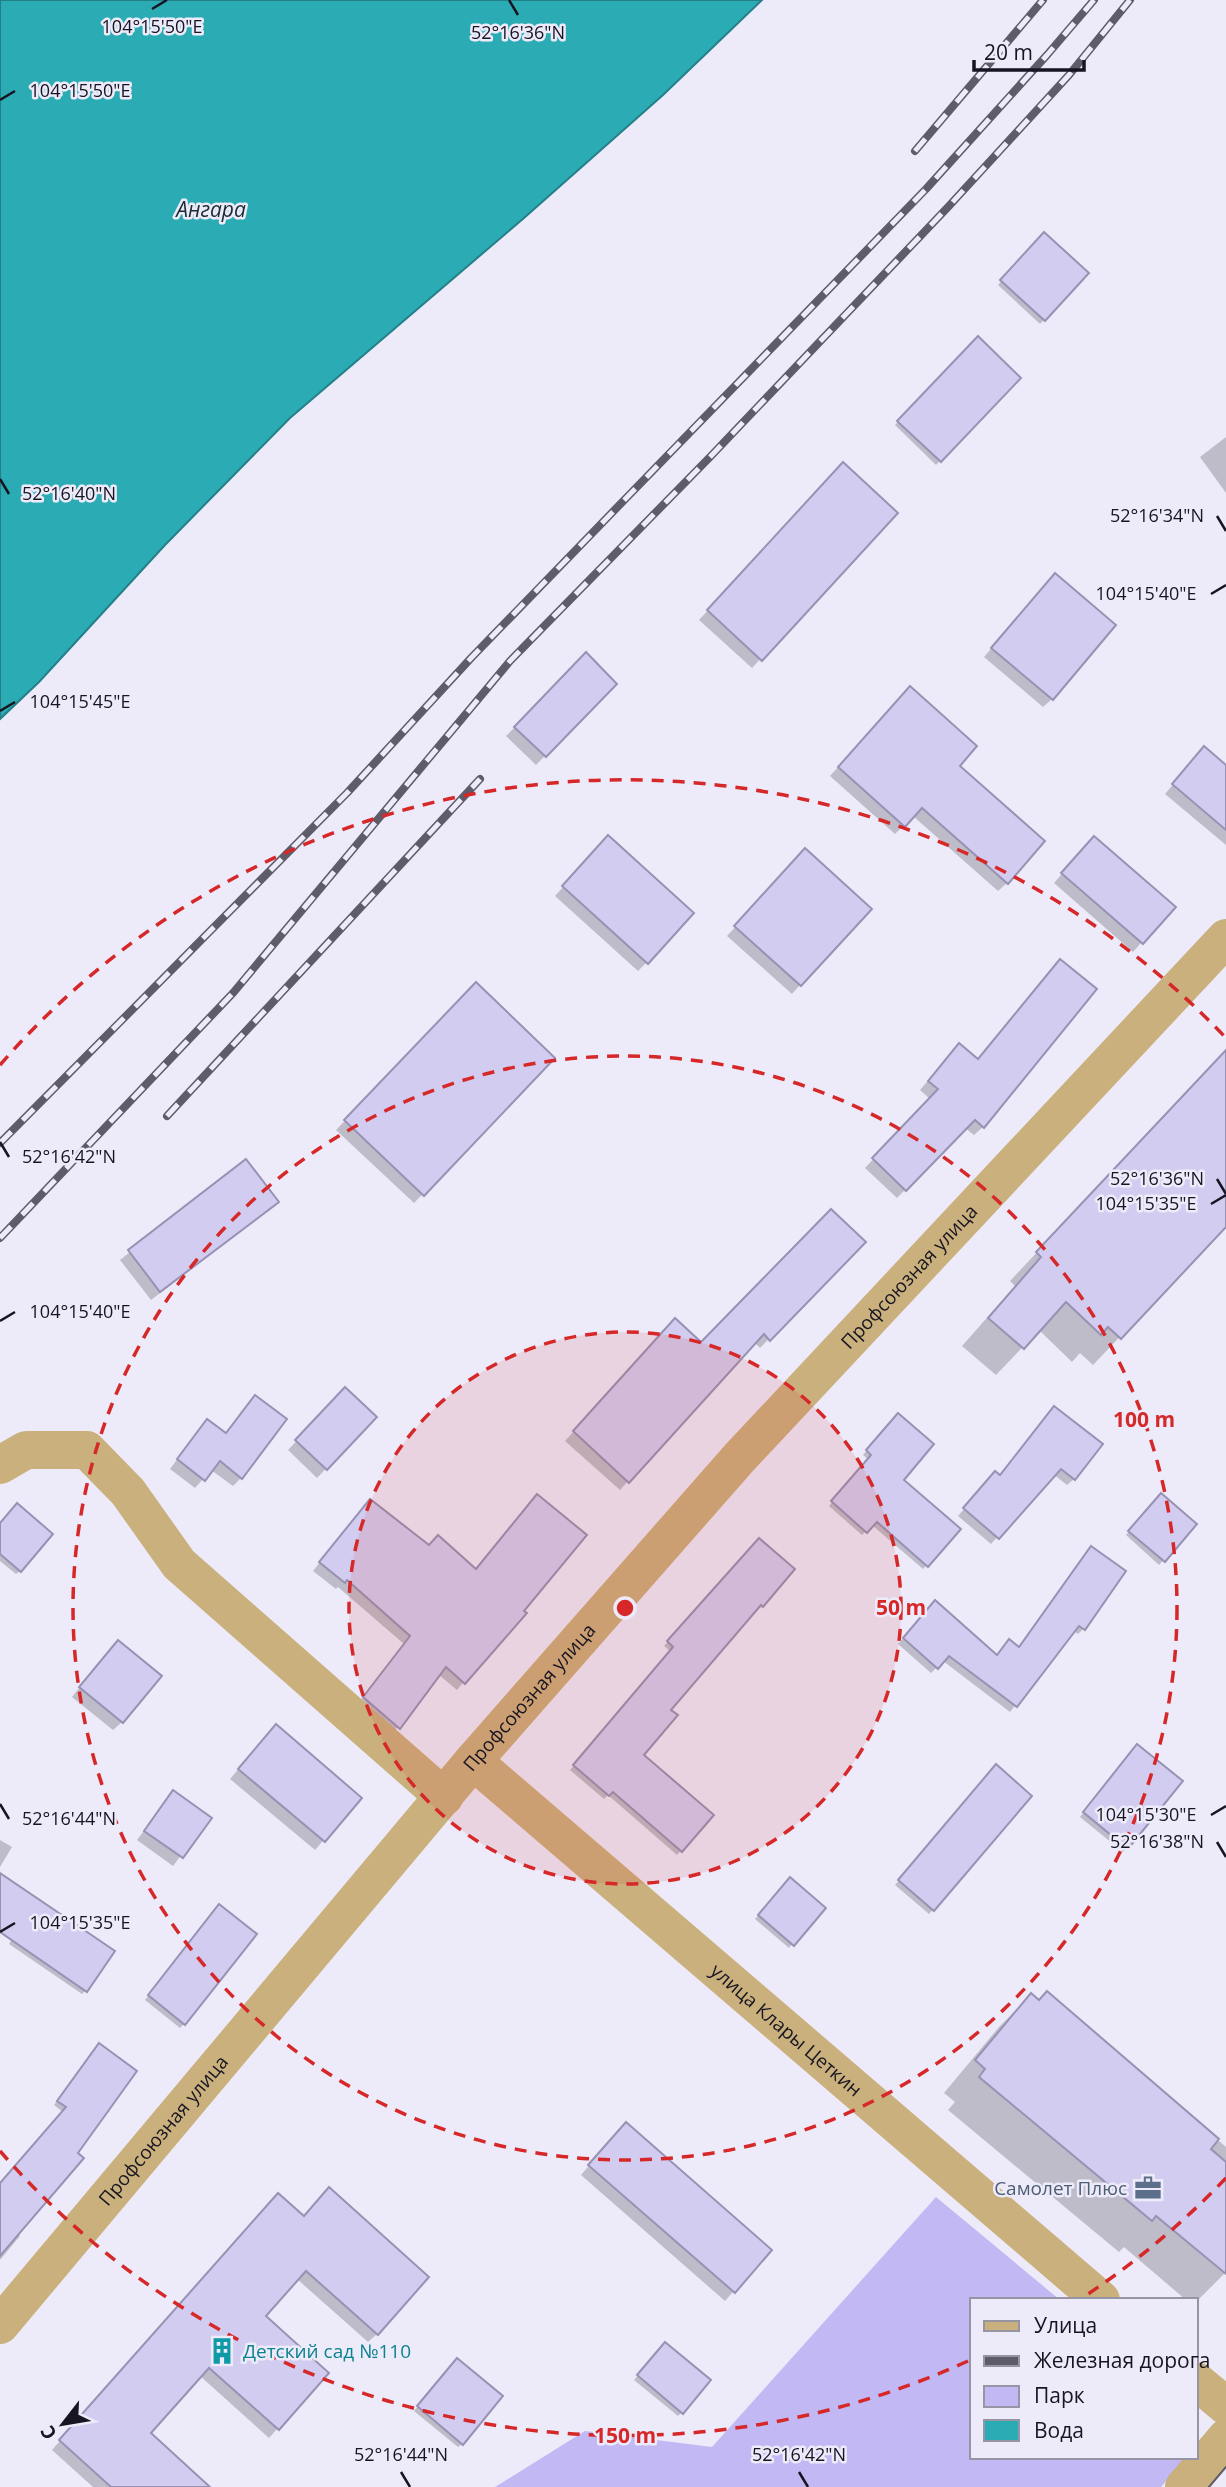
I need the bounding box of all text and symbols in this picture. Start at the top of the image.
text: 104°15'50"E [102,14,202,38]
text: 52°16'36"N [471,20,565,44]
scale bar [974,28,1084,72]
text: 20 m [984,38,1033,66]
text: 104°15'50"E [30,78,130,102]
water label: Ангара [174,195,246,223]
text: 52°16'40"N [22,481,116,505]
text: 52°16'34"N [1110,503,1204,527]
text: 104°15'40"E [1096,581,1196,605]
text: 104°15'45"E [30,689,130,713]
text: 52°16'42"N [22,1144,116,1168]
text: 52°16'36"N [1110,1166,1204,1190]
text: 104°15'35"E [1096,1191,1196,1215]
street label: Профсоюзная улица [835,1199,983,1354]
text: 104°15'40"E [30,1299,130,1323]
text: 100 m [1113,1405,1175,1433]
text: 50 m [876,1593,926,1621]
centre of rings [613,1596,637,1620]
street label: Профсоюзная улица [457,1618,601,1777]
text: 104°15'30"E [1096,1802,1196,1826]
text: 52°16'44"N [22,1806,116,1830]
text: 52°16'38"N [1110,1829,1204,1853]
text: 104°15'35"E [30,1910,130,1934]
street label: улица Клары Цеткин [705,1958,868,2102]
street label: Профсоюзная улица [93,2050,234,2211]
office icon: Самолет Плюс [1133,2173,1163,2203]
place label: Самолет Плюс [994,2175,1127,2201]
legend [970,2298,1198,2459]
text: Улица [1034,2311,1097,2339]
building icon: Детский сад №110 [207,2336,237,2366]
place label: Детский сад №110 [243,2338,411,2364]
text: Железная дорога [1034,2346,1210,2374]
text: Парк [1034,2381,1085,2409]
north arrow [28,2389,98,2459]
text: Вода [1034,2416,1084,2444]
text: С [34,2421,63,2445]
text: 150 m [594,2421,656,2449]
text: 52°16'44"N [354,2442,448,2466]
text: 52°16'42"N [752,2442,846,2466]

